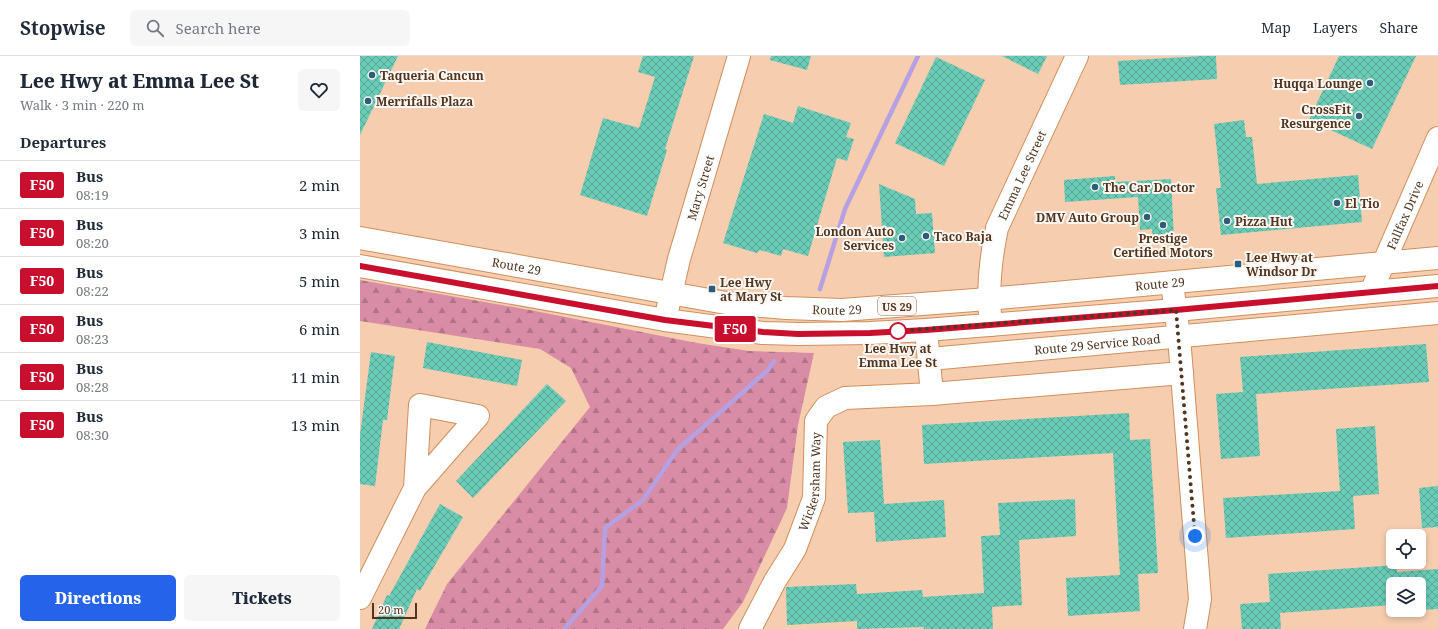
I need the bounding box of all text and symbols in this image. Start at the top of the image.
search box [130,10,410,46]
text: Stopwise [20,15,106,41]
icon: search [144,17,166,39]
text: Search here [176,18,261,38]
text: Map [1261,18,1291,37]
text: Layers [1313,18,1358,37]
text: Share [1380,18,1418,37]
place label: Taqueria Cancun [380,67,484,84]
text: Lee Hwy at Emma Lee St [20,68,259,94]
button: heart [298,69,340,111]
marker: Taqueria Cancun [367,70,377,80]
place label: Huqqa Lounge [1273,75,1362,92]
marker: Huqqa Lounge [1365,78,1375,88]
place label: Merrifalls Plaza [376,93,473,110]
text: Walk · 3 min · 220 m [20,96,145,114]
marker: Merrifalls Plaza [363,96,373,106]
place label: CrossFit Resurgence [1281,101,1351,132]
marker: CrossFit Resurgence [1354,111,1364,121]
street label: Emma Lee Street [993,127,1050,223]
text: Departures [20,132,106,152]
street label: Mary Street [682,153,718,222]
text: Bus [76,166,103,186]
text: F50 [30,175,54,194]
text: 2 min [299,175,340,195]
street label: Fallfax Drive [1382,178,1427,252]
place label: The Car Doctor [1103,179,1196,196]
marker: The Car Doctor [1090,182,1100,192]
text: 08:19 [76,186,109,204]
place label: El Tio [1345,195,1380,212]
marker: El Tio [1332,198,1342,208]
place label: DMV Auto Group [1036,209,1139,226]
marker: DMV Auto Group [1142,212,1152,222]
place label: Pizza Hut [1235,213,1293,230]
text: Bus [76,214,103,234]
marker: Pizza Hut [1222,216,1232,226]
marker: Prestige Certified Motors [1158,220,1168,230]
text: F50 [30,223,54,242]
text: 3 min [299,223,340,243]
place label: London Auto Services [815,223,894,254]
place label: Taco Baja [934,228,992,245]
place label: Prestige Certified Motors [1113,230,1213,261]
marker: Taco Baja [921,231,931,241]
marker: London Auto Services [897,233,907,243]
text: 08:20 [76,234,109,252]
place label: Lee Hwy at Windsor Dr [1246,249,1318,280]
street label: Route 29 [491,253,542,279]
marker: Lee Hwy at Windsor Dr [1233,259,1243,269]
text: Bus [76,262,103,282]
text: F50 [30,271,54,290]
text: 5 min [299,271,340,291]
street label: Route 29 [1134,273,1185,294]
place label: Lee Hwy at Mary St [720,274,782,305]
text: 08:22 [76,282,109,300]
marker: Lee Hwy at Mary St [707,284,717,294]
road number: US 29 [878,297,916,315]
street label: Route 29 [812,300,862,319]
text: Bus [76,310,103,330]
line badge: F50 [712,316,758,342]
text: F50 [30,319,54,338]
text: 6 min [299,319,340,339]
text: F50 [723,319,747,338]
marker: Lee Hwy at Emma Lee St [889,322,907,340]
text: 08:23 [76,330,109,348]
street label: Route 29 Service Road [1034,330,1162,358]
place label: Lee Hwy at Emma Lee St [859,340,937,371]
text: Bus [76,358,103,378]
text: F50 [30,367,54,386]
text: 11 min [291,367,340,387]
text: 08:28 [76,378,109,396]
text: Bus [76,406,103,426]
text: F50 [30,415,54,434]
text: 13 min [291,415,340,435]
text: 08:30 [76,426,109,444]
street label: Wickersham Way [794,432,824,533]
your location [1185,526,1205,546]
map controls [1386,529,1426,617]
button: locate [1386,529,1426,569]
button: Directions [20,575,176,621]
button: Tickets [184,575,340,621]
button: layers [1386,577,1426,617]
scale bar [372,601,417,620]
text: 20 m [378,602,404,617]

